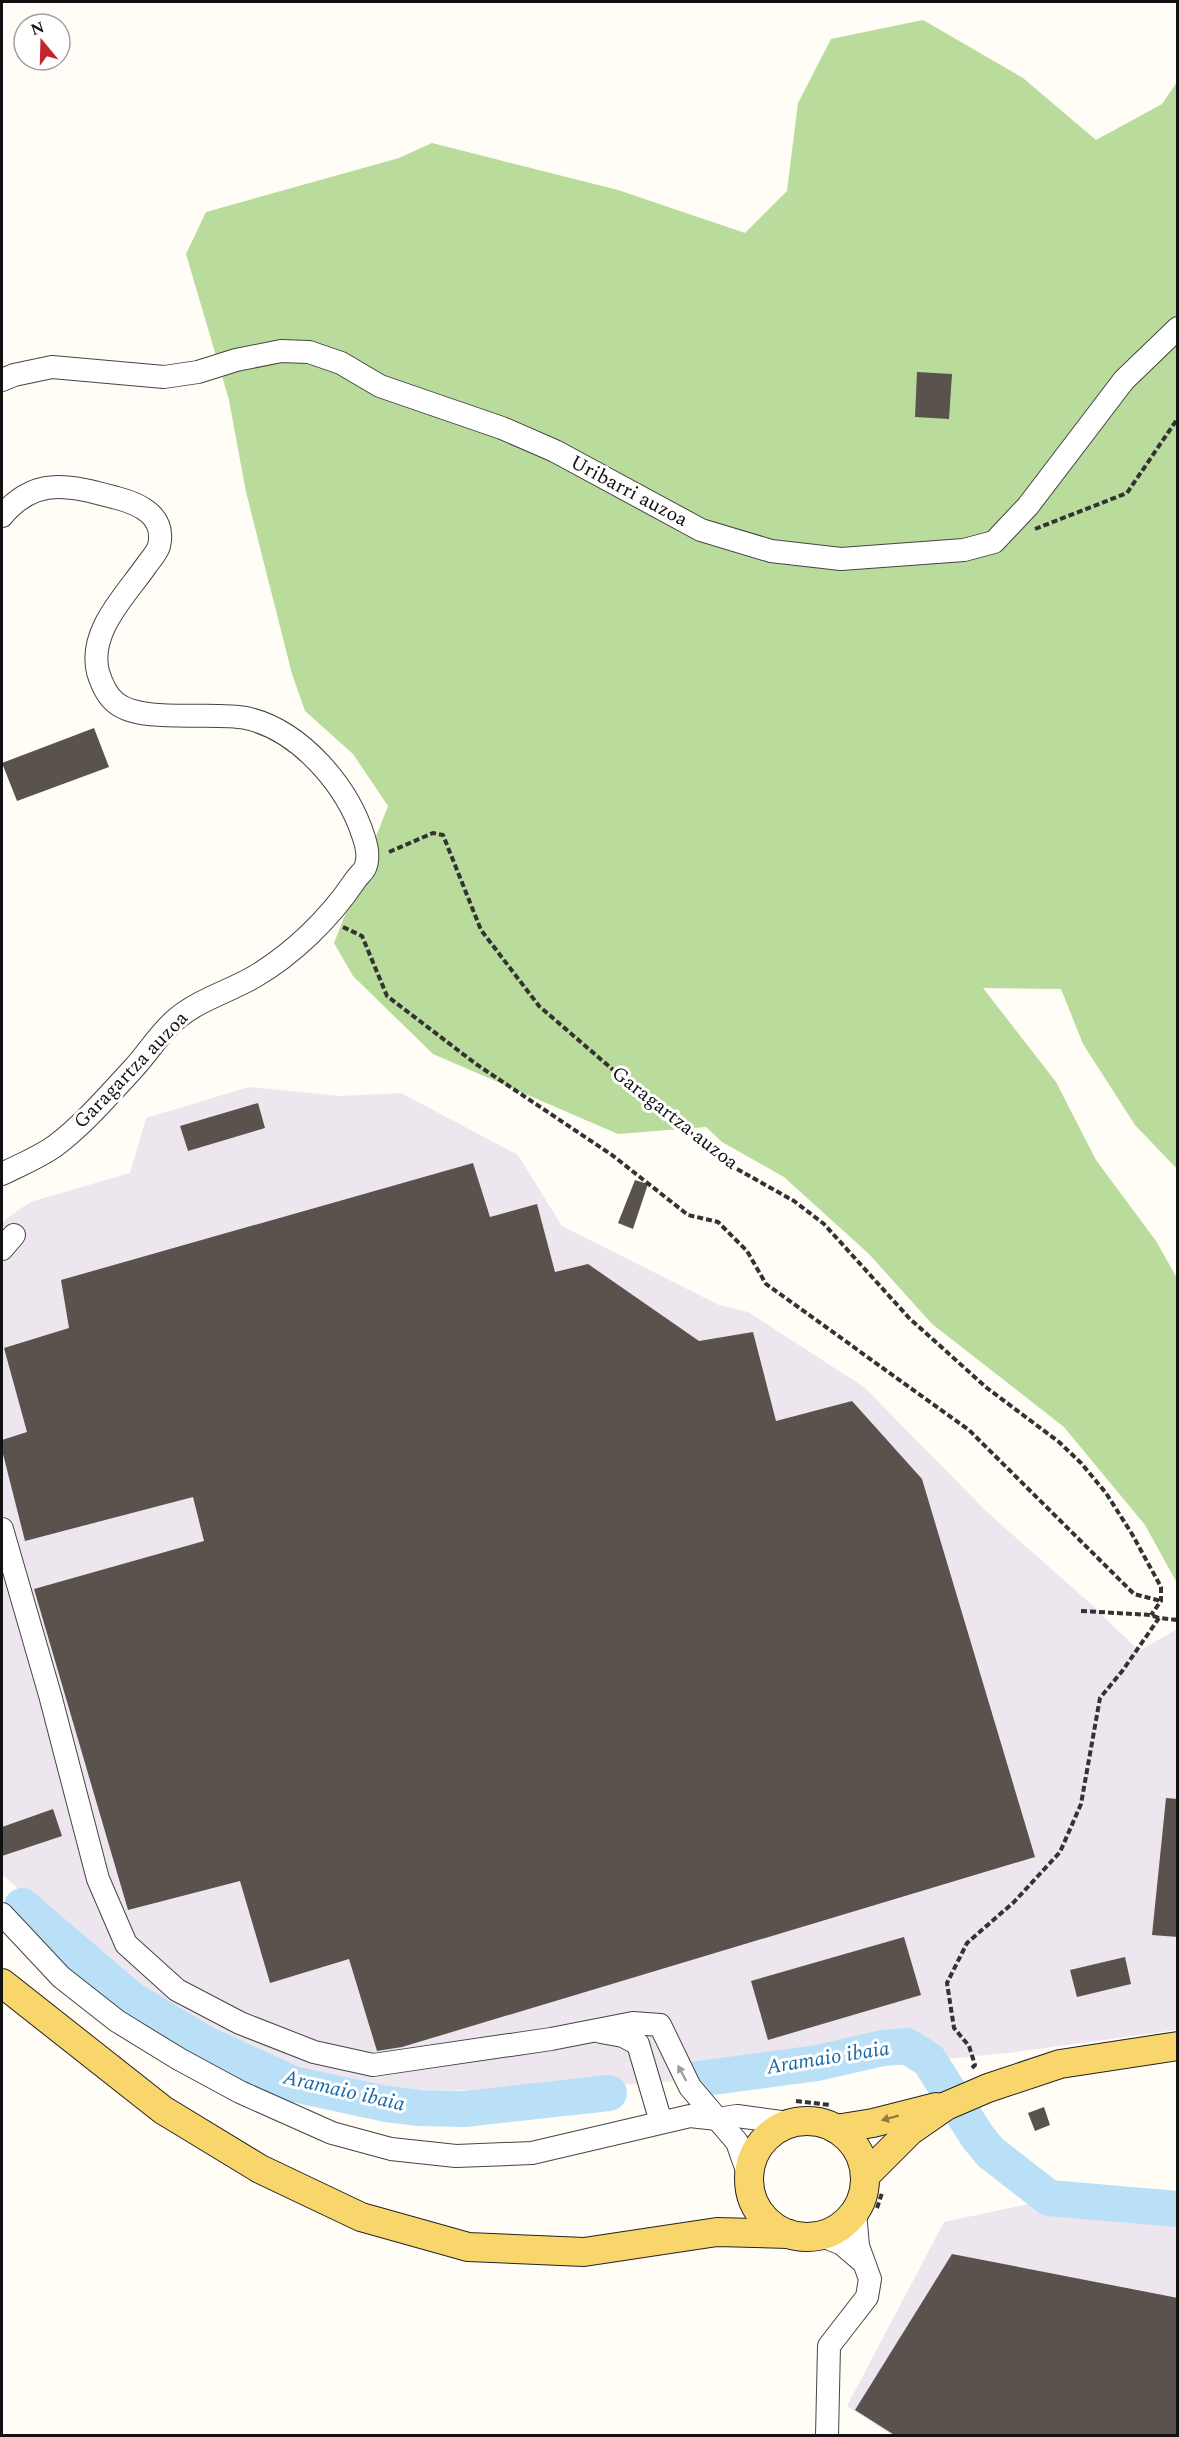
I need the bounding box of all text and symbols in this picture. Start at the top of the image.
north arrow [12,12,72,72]
text: N [27,15,48,42]
street label: Uribarri auzoa [565,447,693,535]
street label: Garagartza auzoa [67,1004,195,1136]
street label: Garagartza auzoa [605,1059,745,1177]
water label: Aramaio ibaia [763,2032,892,2084]
water label: Aramaio ibaia [279,2061,408,2121]
one-way arrow [677,2064,687,2081]
one-way arrow [881,2114,899,2123]

